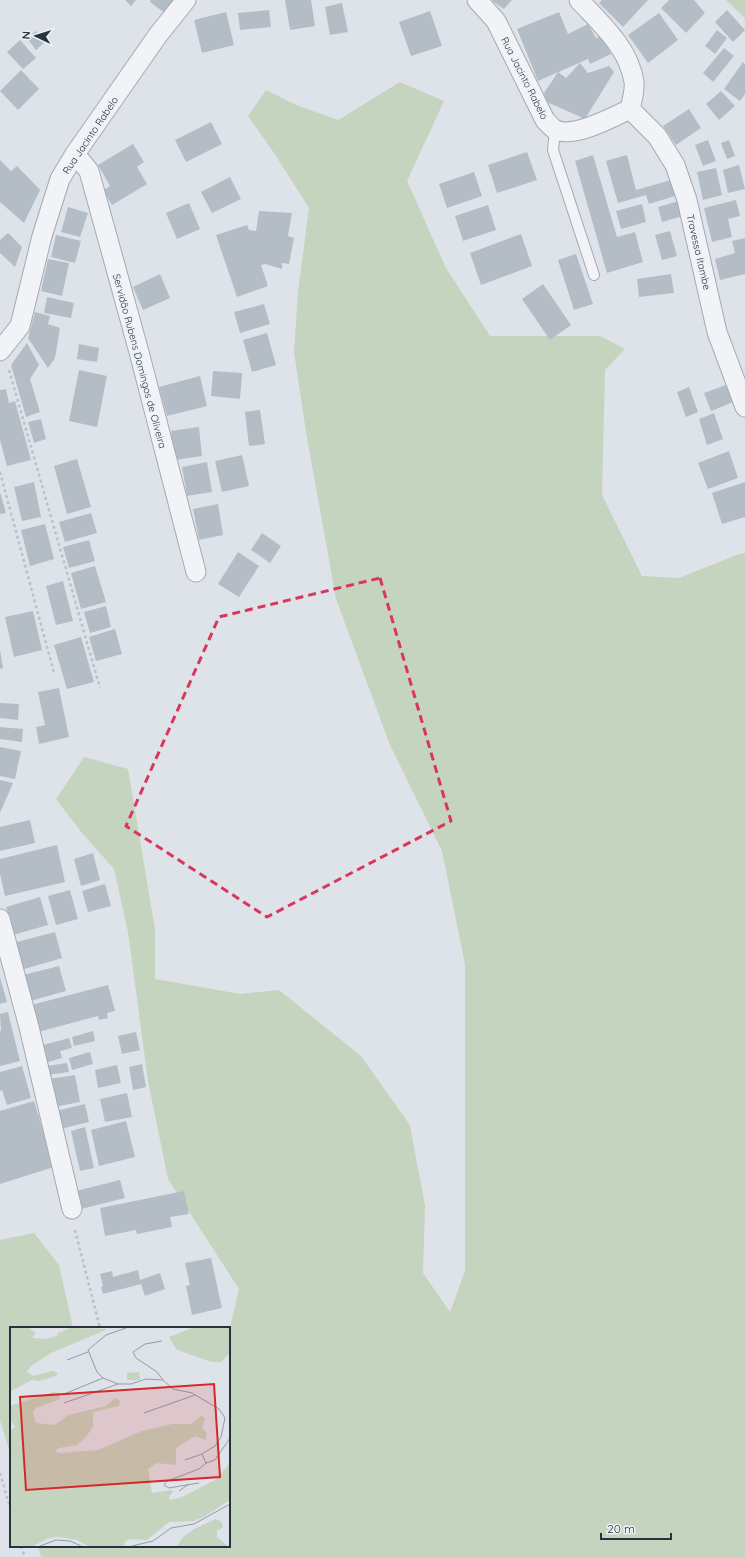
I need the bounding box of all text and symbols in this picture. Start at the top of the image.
north arrow [16,16,56,56]
text: N [19,31,33,40]
street label: Rua Jacinto Rabelo [498,35,551,122]
street label: Rua Jacinto Rabelo [60,94,121,177]
street label: Travessa Itambe [684,213,714,291]
street label: Servidão Rubens Domingos de Oliveira [110,272,169,450]
inset map [10,1327,230,1547]
scale bar [601,1515,671,1541]
text: 20 m [607,1521,635,1536]

